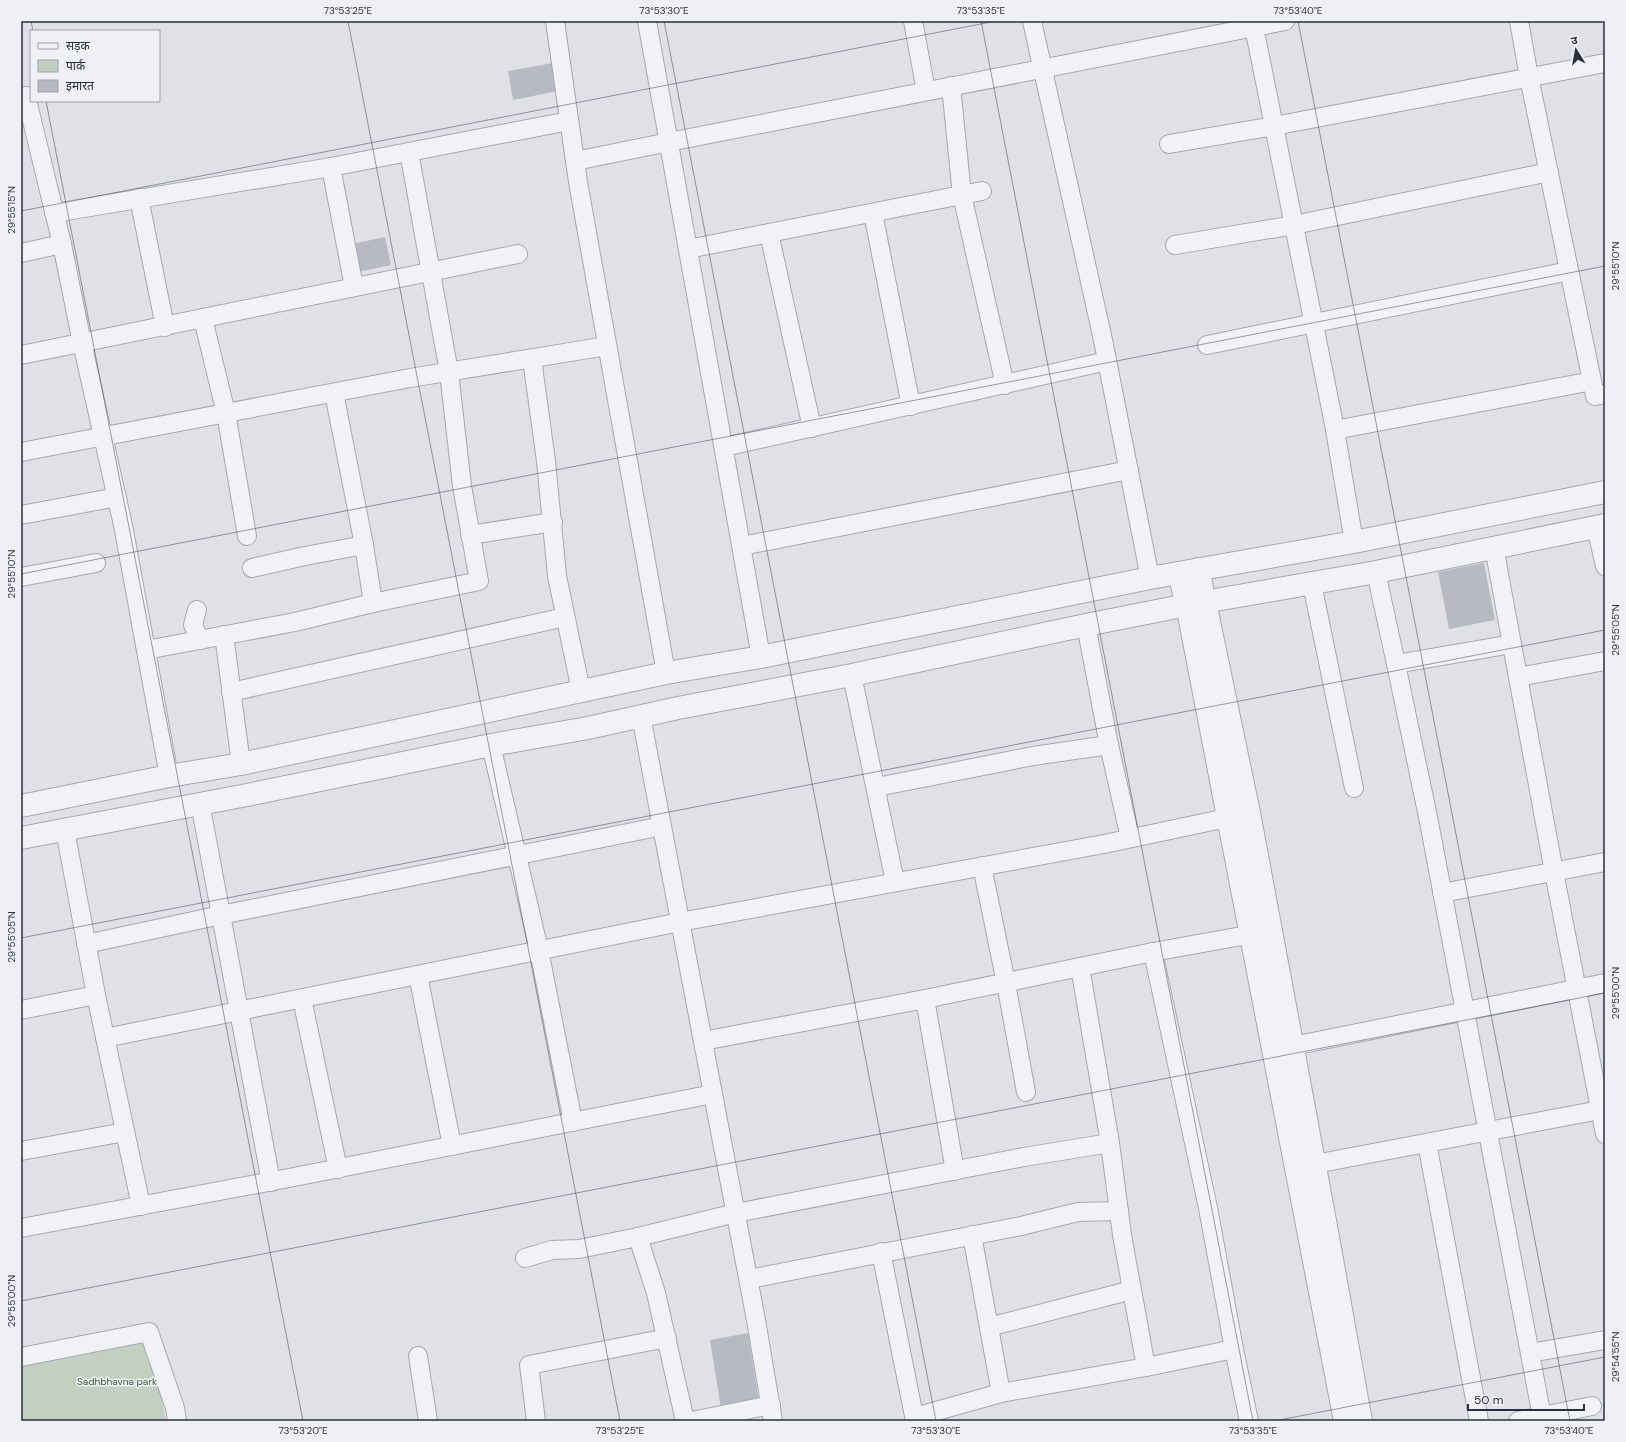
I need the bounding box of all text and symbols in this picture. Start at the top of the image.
text: 73°53'25"E [324,4,372,17]
text: 73°53'30"E [639,4,689,17]
text: 73°53'35"E [957,4,1006,17]
text: 73°53'40"E [1274,4,1323,17]
legend [30,30,160,102]
north arrow [1556,30,1596,70]
text: उ [1570,33,1579,48]
text: सड़क [66,38,91,54]
text: पार्क [66,58,86,74]
text: इमारत [66,78,95,94]
text: 29°55'15"N [5,186,18,234]
text: 29°55'10"N [1609,242,1622,290]
text: 29°55'10"N [5,550,18,598]
text: 29°55'05"N [1609,604,1622,656]
text: 29°55'05"N [5,911,18,963]
text: 29°55'00"N [1609,967,1622,1019]
text: 29°55'00"N [5,1275,18,1327]
text: 29°54'55"N [1609,1332,1622,1382]
park label: Sadhbhavna park [77,1375,157,1388]
scale bar [1468,1386,1584,1412]
text: 50 m [1474,1392,1503,1408]
text: 73°53'20"E [278,1424,328,1437]
text: 73°53'25"E [596,1424,644,1437]
text: 73°53'30"E [911,1424,961,1437]
text: 73°53'35"E [1229,1424,1278,1437]
text: 73°53'40"E [1545,1424,1594,1437]

